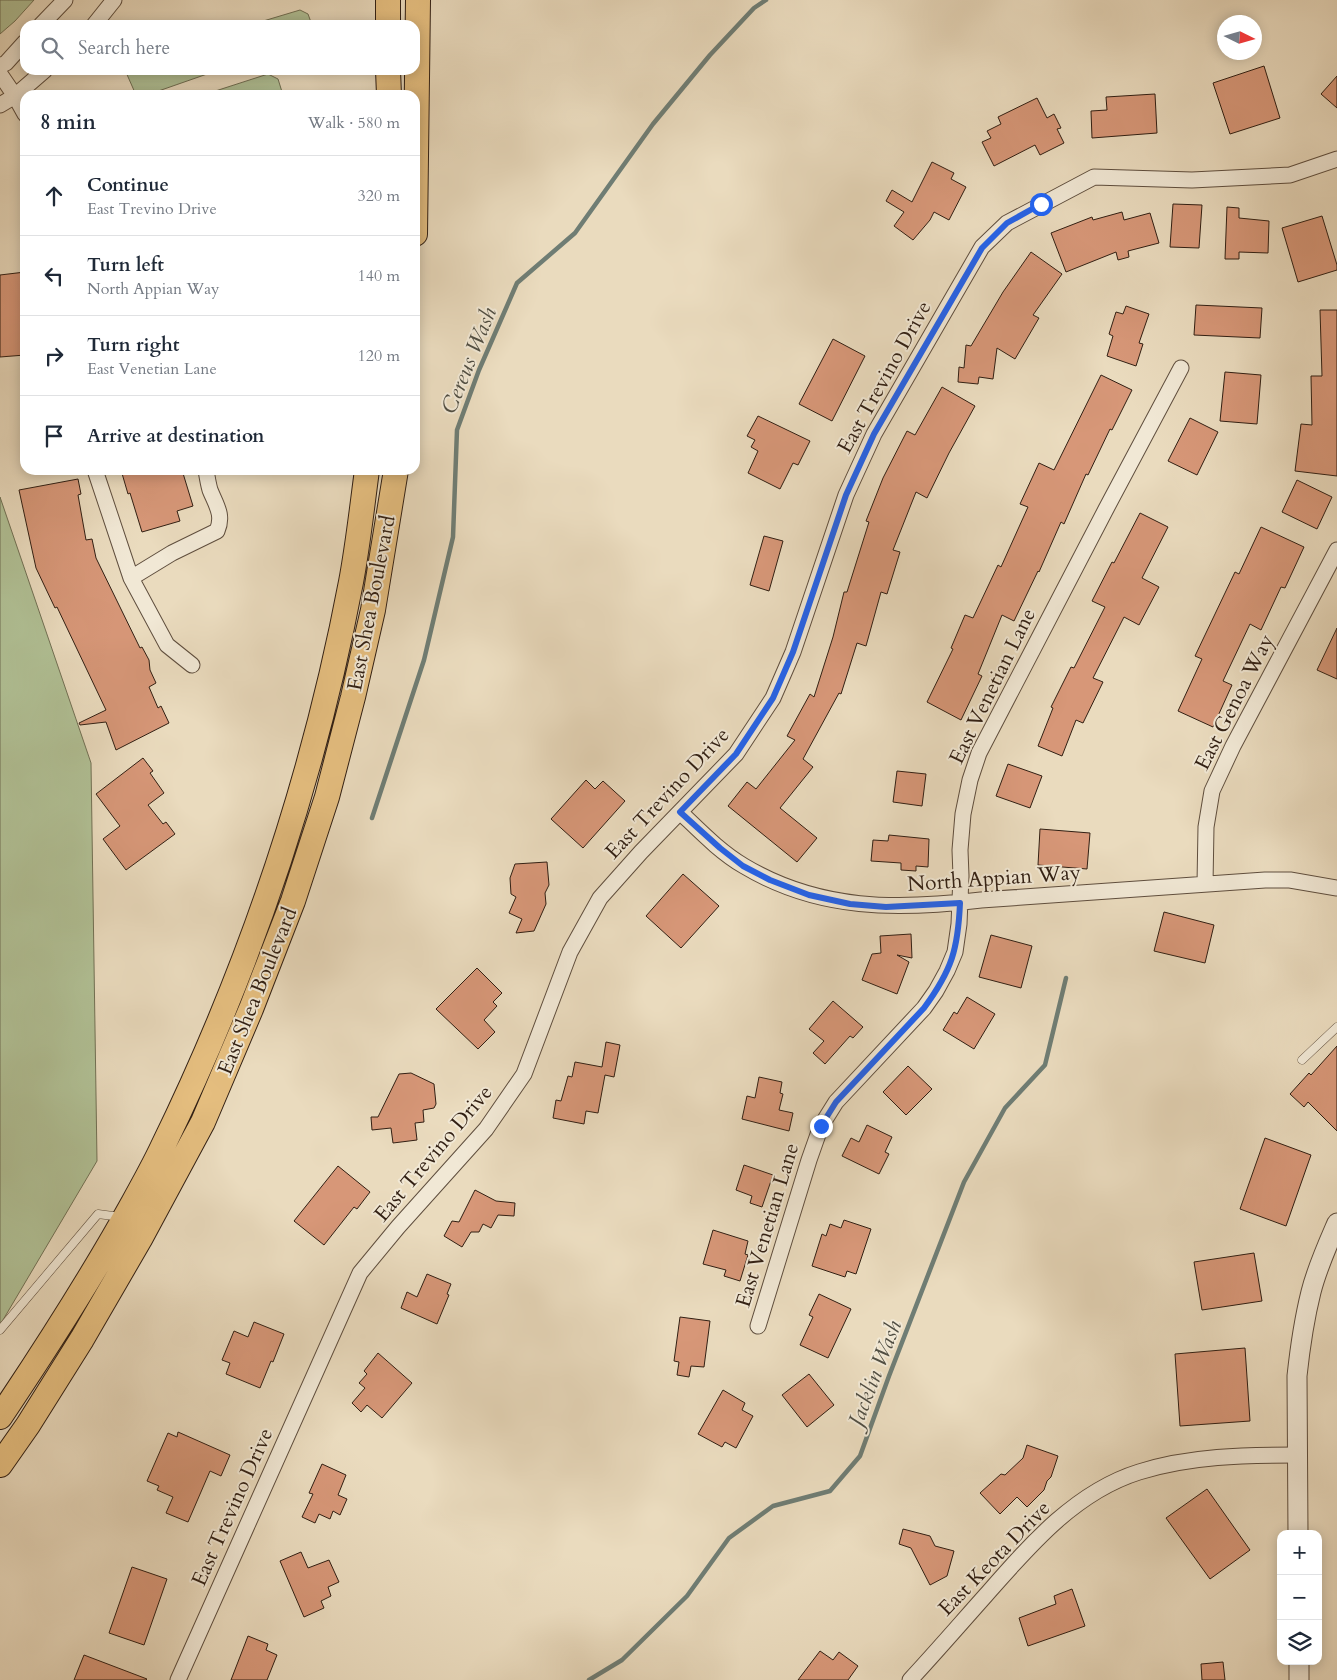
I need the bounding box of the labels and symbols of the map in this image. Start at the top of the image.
north arrow [1217,15,1262,60]
route start [1030,193,1053,216]
street label: East Trevino Drive [831,296,938,459]
water label: Cereus Wash [434,302,504,418]
street label: East Shea Boulevard [340,513,403,693]
street label: East Venetian Lane [942,603,1043,769]
street label: East Genoa Way [1188,629,1281,775]
street label: East Trevino Drive [599,721,736,865]
street label: North Appian Way [906,858,1082,899]
street label: East Shea Boulevard [211,903,304,1079]
street label: East Trevino Drive [368,1079,499,1228]
route end [810,1115,833,1138]
street label: East Venetian Lane [729,1140,806,1311]
water label: Jacklin Wash [839,1315,909,1435]
street label: East Trevino Drive [185,1424,280,1591]
street label: East Keota Drive [932,1494,1057,1622]

